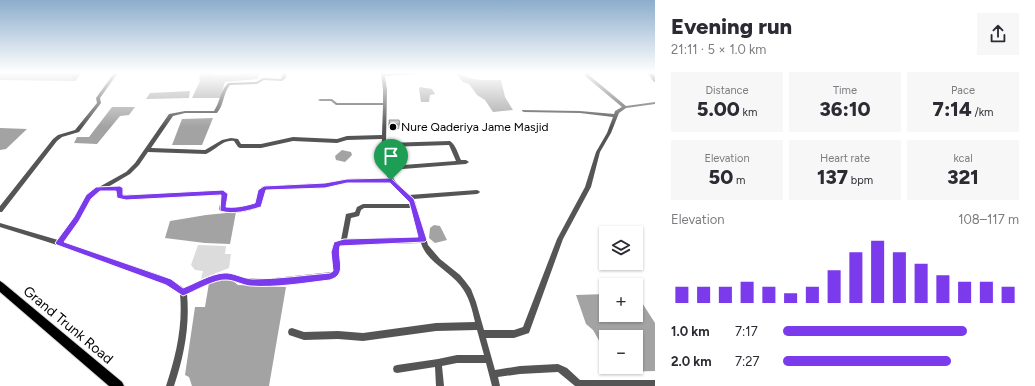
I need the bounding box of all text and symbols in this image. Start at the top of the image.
text: Evening run [671,13,792,40]
button: share [977,13,1019,55]
text: 21:11 · 5 × 1.0 km [671,42,766,57]
text: Distance [705,84,749,97]
text: Time [833,84,857,97]
text: Pace [951,84,975,97]
text: 5.00 [697,97,740,121]
text: 36:10 [820,97,870,121]
text: 7:14 [933,97,972,121]
text: km [740,106,757,119]
text: /km [972,106,993,119]
place label: Nure Qaderiya Jame Masjid [401,120,549,134]
marker: Nure Qaderiya Jame Masjid [388,122,398,132]
pin [374,139,408,180]
icon: arrive [380,145,402,167]
text: Elevation [704,152,750,165]
text: Heart rate [820,152,870,165]
text: kcal [953,152,973,165]
text: 50 [709,165,733,189]
text: 137 [817,165,848,189]
text: 321 [947,165,979,189]
text: m [733,174,745,187]
text: bpm [848,174,873,187]
text: Elevation [671,212,724,227]
text: 108–117 m [958,212,1019,227]
map controls [599,226,643,374]
button: layers [599,226,643,270]
button: + [599,278,643,322]
street label: Grand Trunk Road [20,283,116,367]
text: 1.0 km [671,324,710,339]
text: 7:17 [735,324,758,339]
button: − [599,330,643,374]
text: 2.0 km [671,354,712,369]
text: 7:27 [735,354,760,369]

